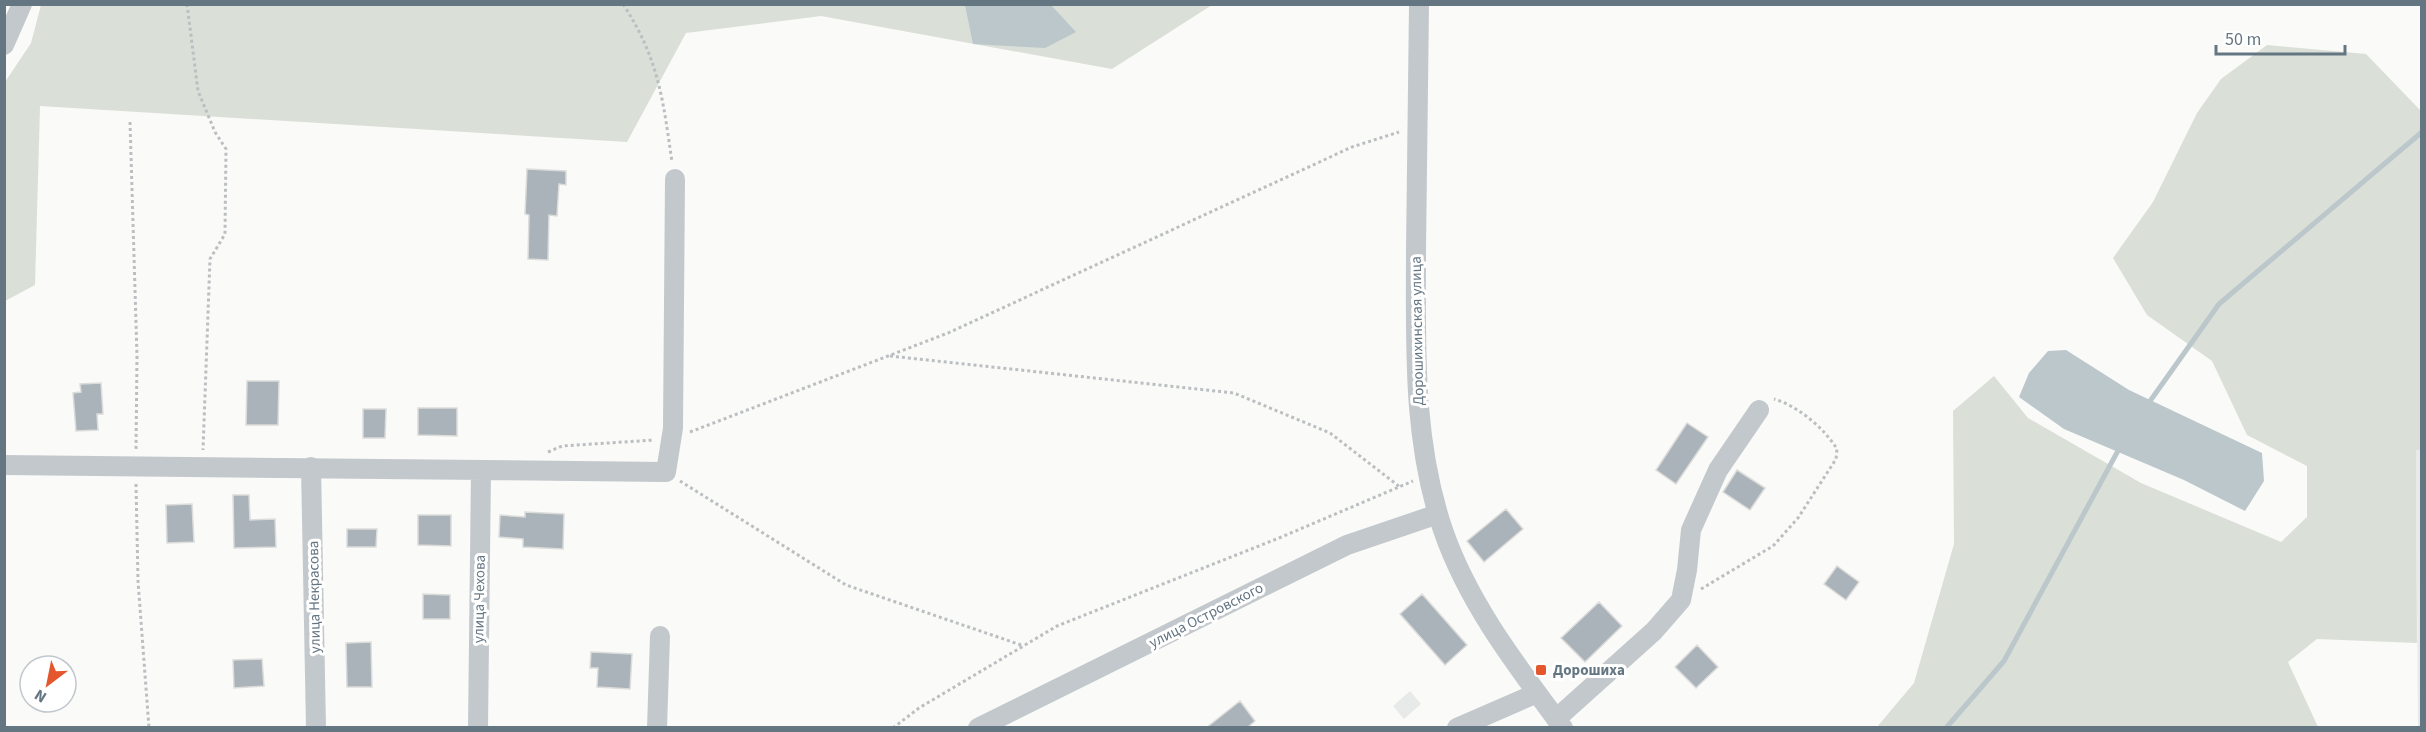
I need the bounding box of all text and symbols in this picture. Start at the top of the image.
scale bar [2216,18,2345,56]
text: 50 m [2225,27,2261,52]
street label: Дорошихинская улица [1406,256,1429,406]
street label: улица Некрасова [303,541,326,653]
street label: улица Чехова [468,555,491,643]
street label: улица Островского [1145,578,1267,653]
north arrow [18,654,78,714]
place label: Дорошиха [1553,660,1625,681]
marker: Дорошиха [1534,663,1548,677]
text: N [30,684,51,708]

